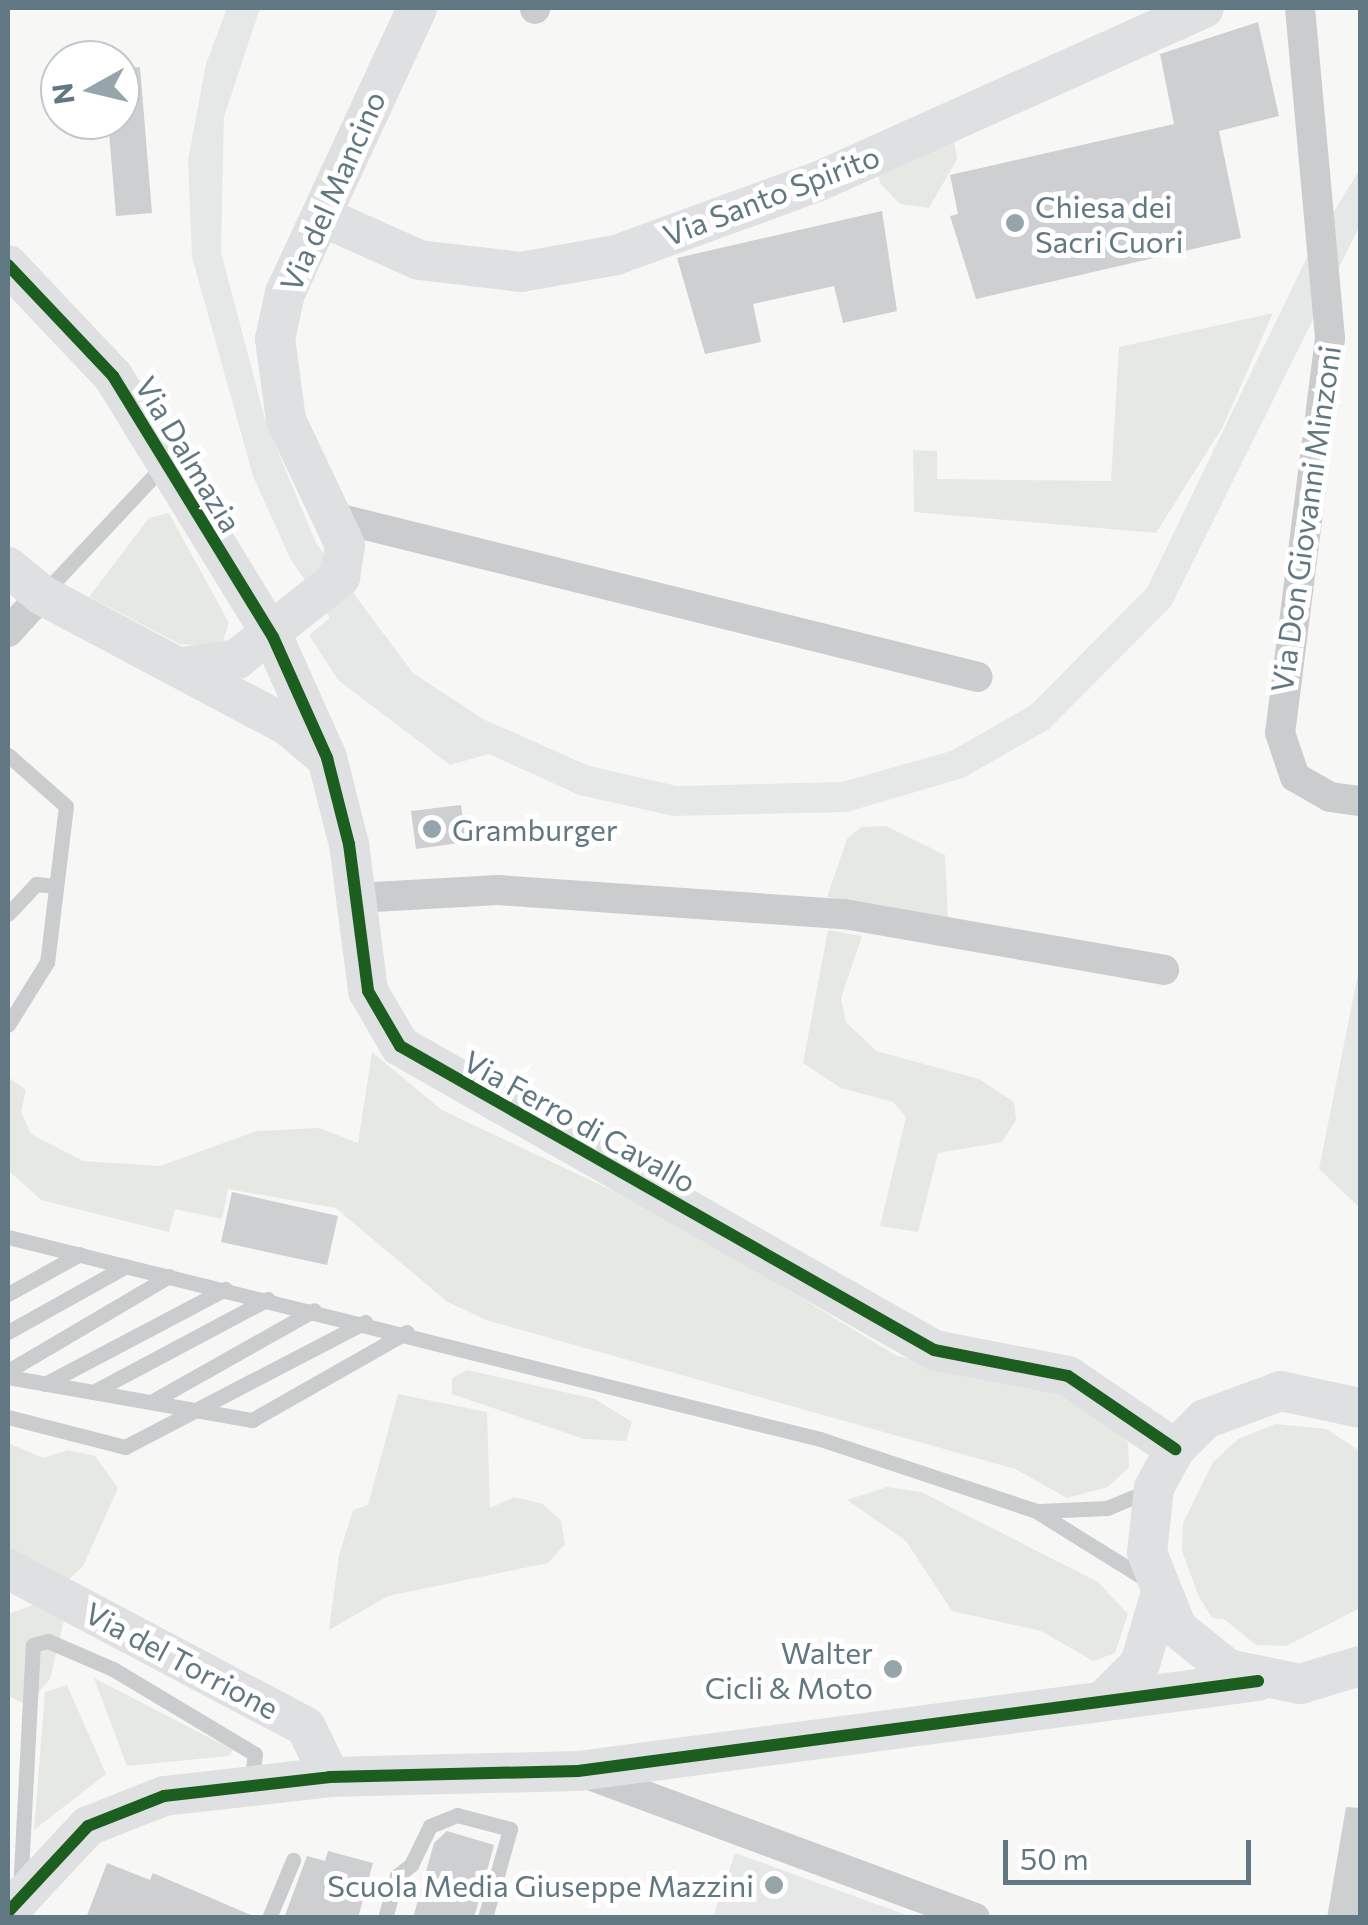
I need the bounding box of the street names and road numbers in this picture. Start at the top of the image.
street label: Via del Mancino [272,85,392,297]
street label: Via Santo Spirito [658,137,884,253]
street label: Via Don Giovanni Minzoni [1263,343,1347,695]
street label: Via Dalmazia [128,370,250,538]
street label: Via Ferro di Cavallo [458,1042,702,1200]
street label: Via del Torrione [79,1594,285,1726]

